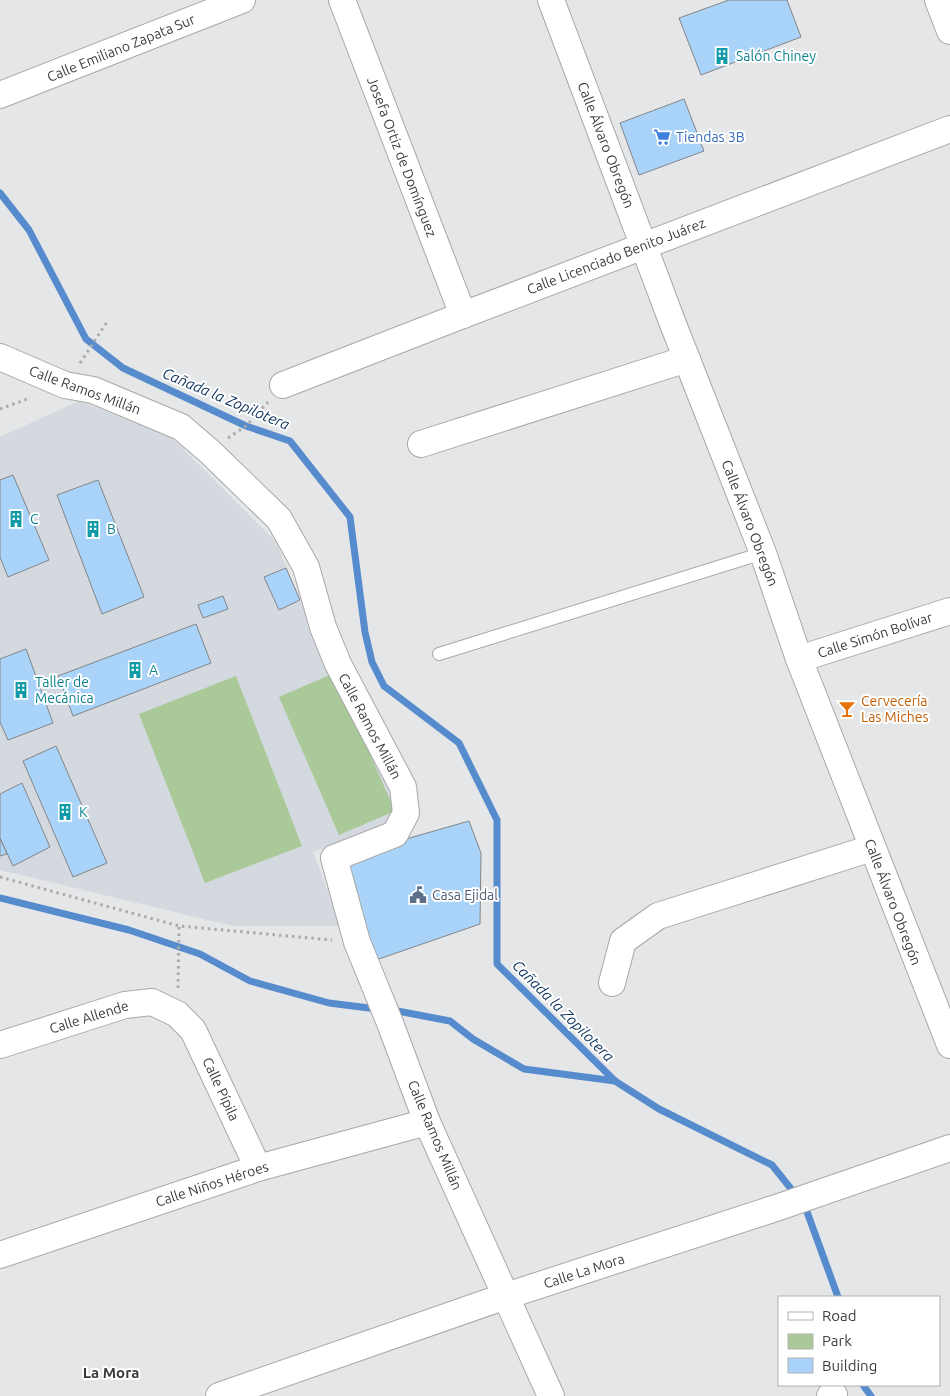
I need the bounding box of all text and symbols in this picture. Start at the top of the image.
street label: Calle Emiliano Zapata Sur [45,11,198,85]
building icon: Salón Chiney [712,46,732,66]
place label: Salón Chiney [736,48,816,64]
street label: Josefa Ortiz de Domínguez [364,75,440,239]
street label: Calle Álvaro Obregón [575,79,638,210]
supermarket icon: Tiendas 3B [652,127,672,147]
place label: Tiendas 3B [676,129,745,145]
street label: Calle Licenciado Benito Juárez [524,215,708,297]
street label: Calle Ramos Millán [27,362,143,418]
water label: Cañada la Zopilotera [160,364,292,433]
street label: Calle Álvaro Obregón [719,457,782,588]
building icon: C [6,509,26,529]
place label: C [30,511,39,527]
building icon: B [83,519,103,539]
place label: B [107,521,116,537]
street label: Calle Simón Bolívar [816,609,935,661]
building icon: A [125,660,145,680]
place label: A [149,662,158,678]
street label: Calle Ramos Millán [335,670,405,782]
place label: Taller de Mecánica [35,674,94,706]
building icon: Taller de Mecánica [11,680,31,700]
place label: Cervecería Las Miches [861,693,929,725]
bar icon: Cervecería Las Miches [837,699,857,719]
building icon: K [55,802,75,822]
place label: K [79,804,88,820]
street label: Calle Álvaro Obregón [862,836,925,967]
public building icon: Casa Ejidal [408,885,428,905]
place label: Casa Ejidal [432,887,498,903]
water label: Cañada la Zopilotera [509,956,618,1065]
street label: Calle Allende [47,997,131,1037]
street label: Calle Pípila [199,1055,243,1123]
street label: Calle Ramos Millán [405,1078,465,1192]
street label: Calle Niños Héroes [154,1158,270,1210]
street label: Calle La Mora [541,1250,627,1292]
legend [778,1296,940,1386]
text: Road [822,1307,857,1324]
text: Park [822,1332,852,1349]
text: Building [822,1357,877,1374]
district label: La Mora [83,1364,139,1381]

